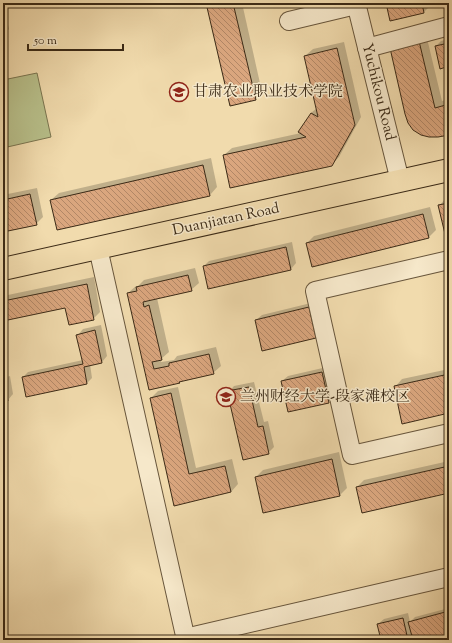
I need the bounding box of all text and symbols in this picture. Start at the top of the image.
scale bar [28,26,123,52]
text: 50 m [33,32,57,50]
street label: Yuchikou Road [356,41,400,143]
school or university icon: 甘肃农业职业技术学院 [168,81,190,103]
place label: 甘肃农业职业技术学院 [193,82,343,103]
street label: Duanjiatan Road [170,198,282,242]
school or university icon: 兰州财经大学-段家滩校区 [215,386,237,408]
place label: 兰州财经大学-段家滩校区 [240,387,410,408]

